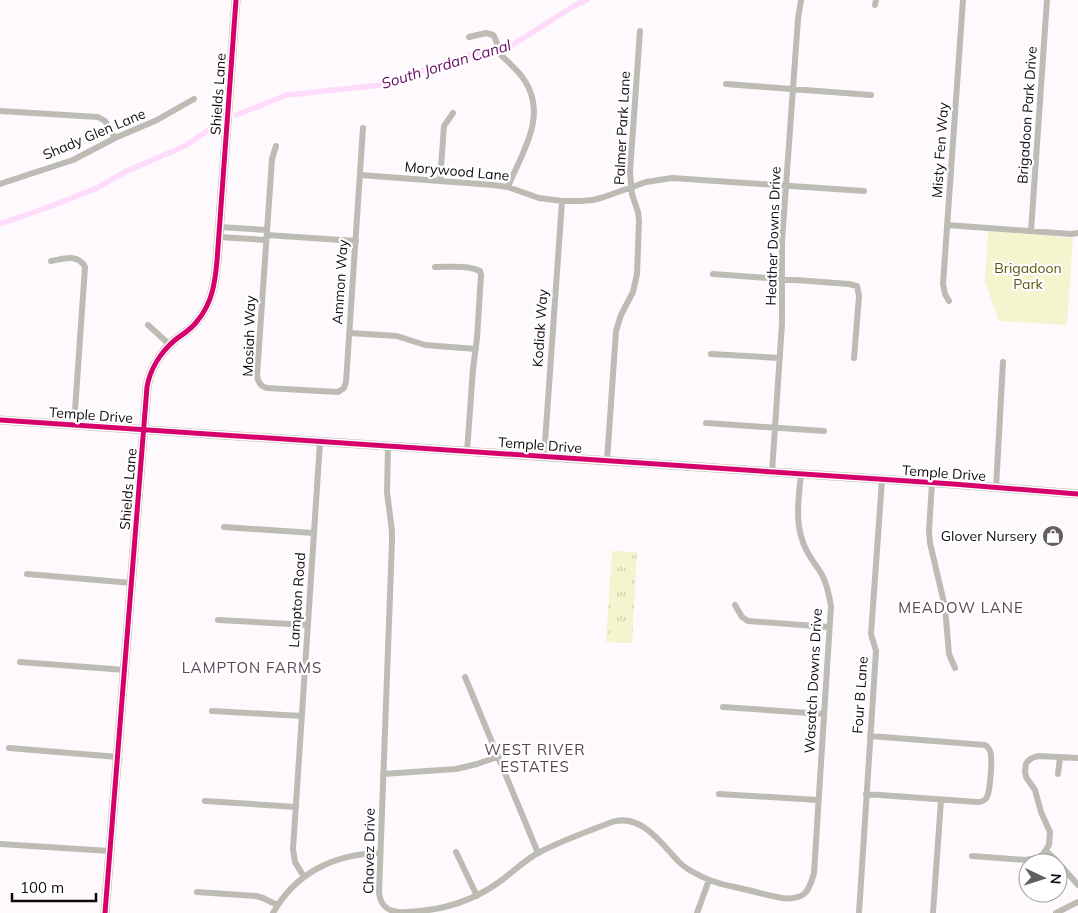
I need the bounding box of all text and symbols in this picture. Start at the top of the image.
water label: South Jordan Canal [379,35,513,93]
street label: Brigadoon Park Drive [1013,46,1041,184]
street label: Shields Lane [206,52,230,136]
street label: Palmer Park Lane [610,71,634,185]
street label: Misty Fen Way [928,101,952,198]
street label: Shady Glen Lane [40,104,148,164]
street label: Morywood Lane [404,157,510,185]
street label: Heather Downs Drive [762,166,784,306]
street label: Ammon Way [328,238,352,325]
park label: Brigadoon Park [994,259,1062,293]
street label: Kodiak Way [528,288,552,368]
street label: Mosiah Way [239,295,259,377]
street label: Temple Drive [48,403,134,427]
street label: Temple Drive [497,433,583,457]
street label: Shields Lane [115,447,141,531]
street label: Temple Drive [901,461,987,485]
shop icon: Glover Nursery [1041,524,1065,548]
place label: Glover Nursery [941,527,1038,545]
street label: Lampton Road [285,552,309,648]
district label: MEADOW LANE [898,598,1024,617]
street label: Wasatch Downs Drive [800,608,826,754]
street label: Four B Lane [848,656,872,734]
district label: LAMPTON FARMS [182,658,322,677]
district label: WEST RIVER ESTATES [484,740,586,776]
street label: Chavez Drive [359,808,379,894]
north arrow [1018,853,1068,903]
scale bar [12,870,96,902]
text: N [1047,873,1065,885]
text: 100 m [20,878,64,897]

